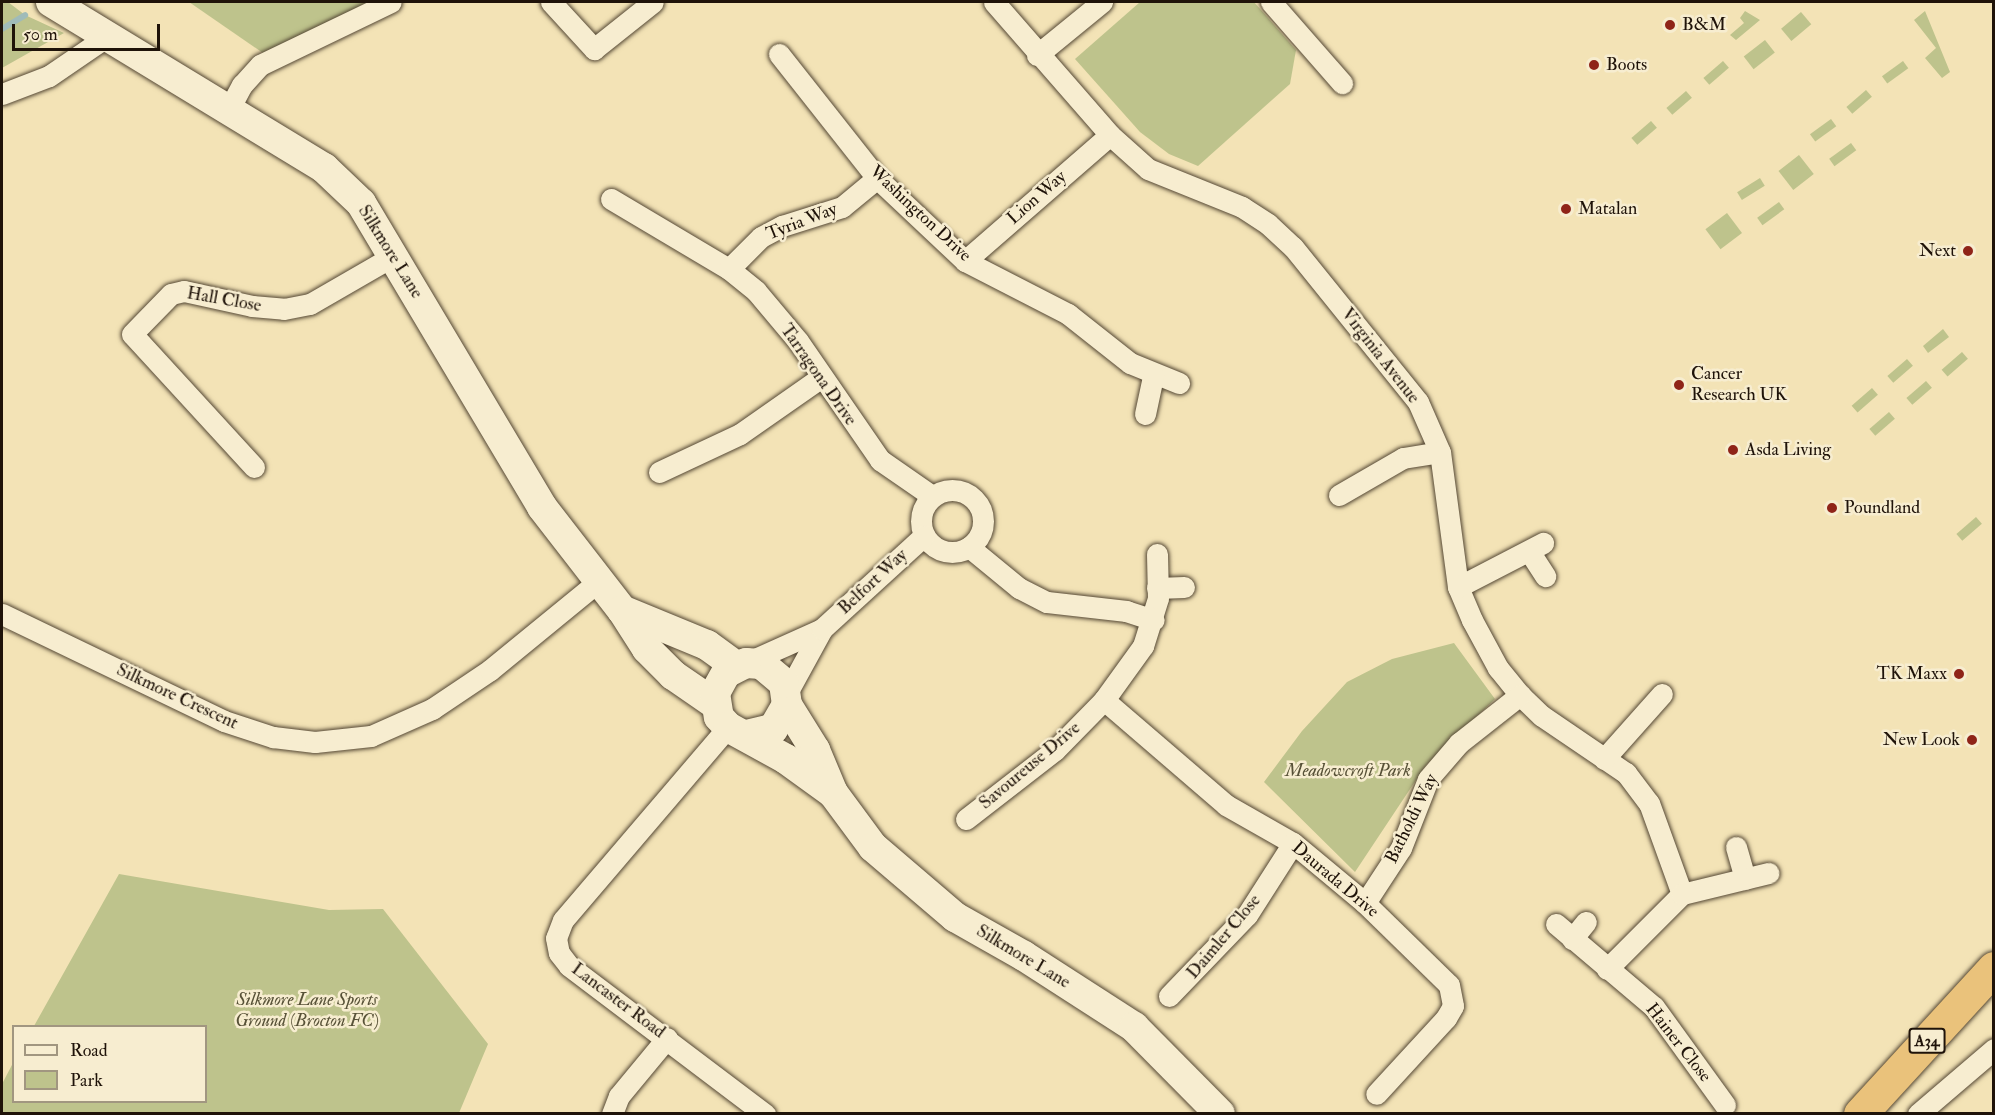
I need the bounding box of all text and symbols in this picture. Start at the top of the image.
scale bar [15,12,164,50]
place label: B&M [1682,14,1726,36]
marker: B&M [1663,18,1677,32]
text: 50 m [23,23,58,46]
place label: Boots [1606,54,1647,76]
marker: Boots [1587,58,1601,72]
street label: Washington Drive [865,161,975,267]
street label: Lion Way [1003,166,1071,230]
place label: Matalan [1578,198,1637,220]
street label: Tyria Way [764,199,840,245]
street label: Silkmore Lane [353,201,427,303]
marker: Matalan [1559,202,1573,216]
place label: Next [1919,240,1956,262]
marker: Next [1961,244,1975,258]
street label: Hall Close [185,283,263,317]
street label: Virginia Avenue [1336,304,1424,408]
street label: Tarragona Drive [775,320,861,430]
place label: Cancer Research UK [1691,364,1787,406]
marker: Cancer Research UK [1672,378,1686,392]
place label: Asda Living [1745,439,1831,461]
marker: Asda Living [1726,443,1740,457]
place label: Poundland [1844,497,1920,519]
marker: Poundland [1825,501,1839,515]
street label: Belfort Way [834,545,912,619]
street label: Silkmore Crescent [113,659,241,735]
place label: TK Maxx [1877,663,1947,685]
marker: TK Maxx [1952,667,1966,681]
street label: Savoureuse Drive [975,718,1085,814]
place label: New Look [1883,729,1960,751]
marker: New Look [1965,733,1979,747]
park label: Meadowcroft Park [1285,760,1411,782]
street label: Batholdi Way [1381,771,1443,867]
street label: Daurada Drive [1287,837,1383,923]
street label: Daimler Close [1182,890,1266,984]
street label: Silkmore Lane [972,921,1074,993]
street label: Lancaster Road [567,959,669,1043]
park label: Silkmore Lane Sports Ground (Brocton FC) [235,990,379,1032]
street label: Hainer Close [1640,999,1716,1087]
legend [12,1025,207,1103]
road number: A34 [1908,1028,1946,1054]
text: Road [70,1039,108,1062]
text: Park [70,1069,103,1092]

